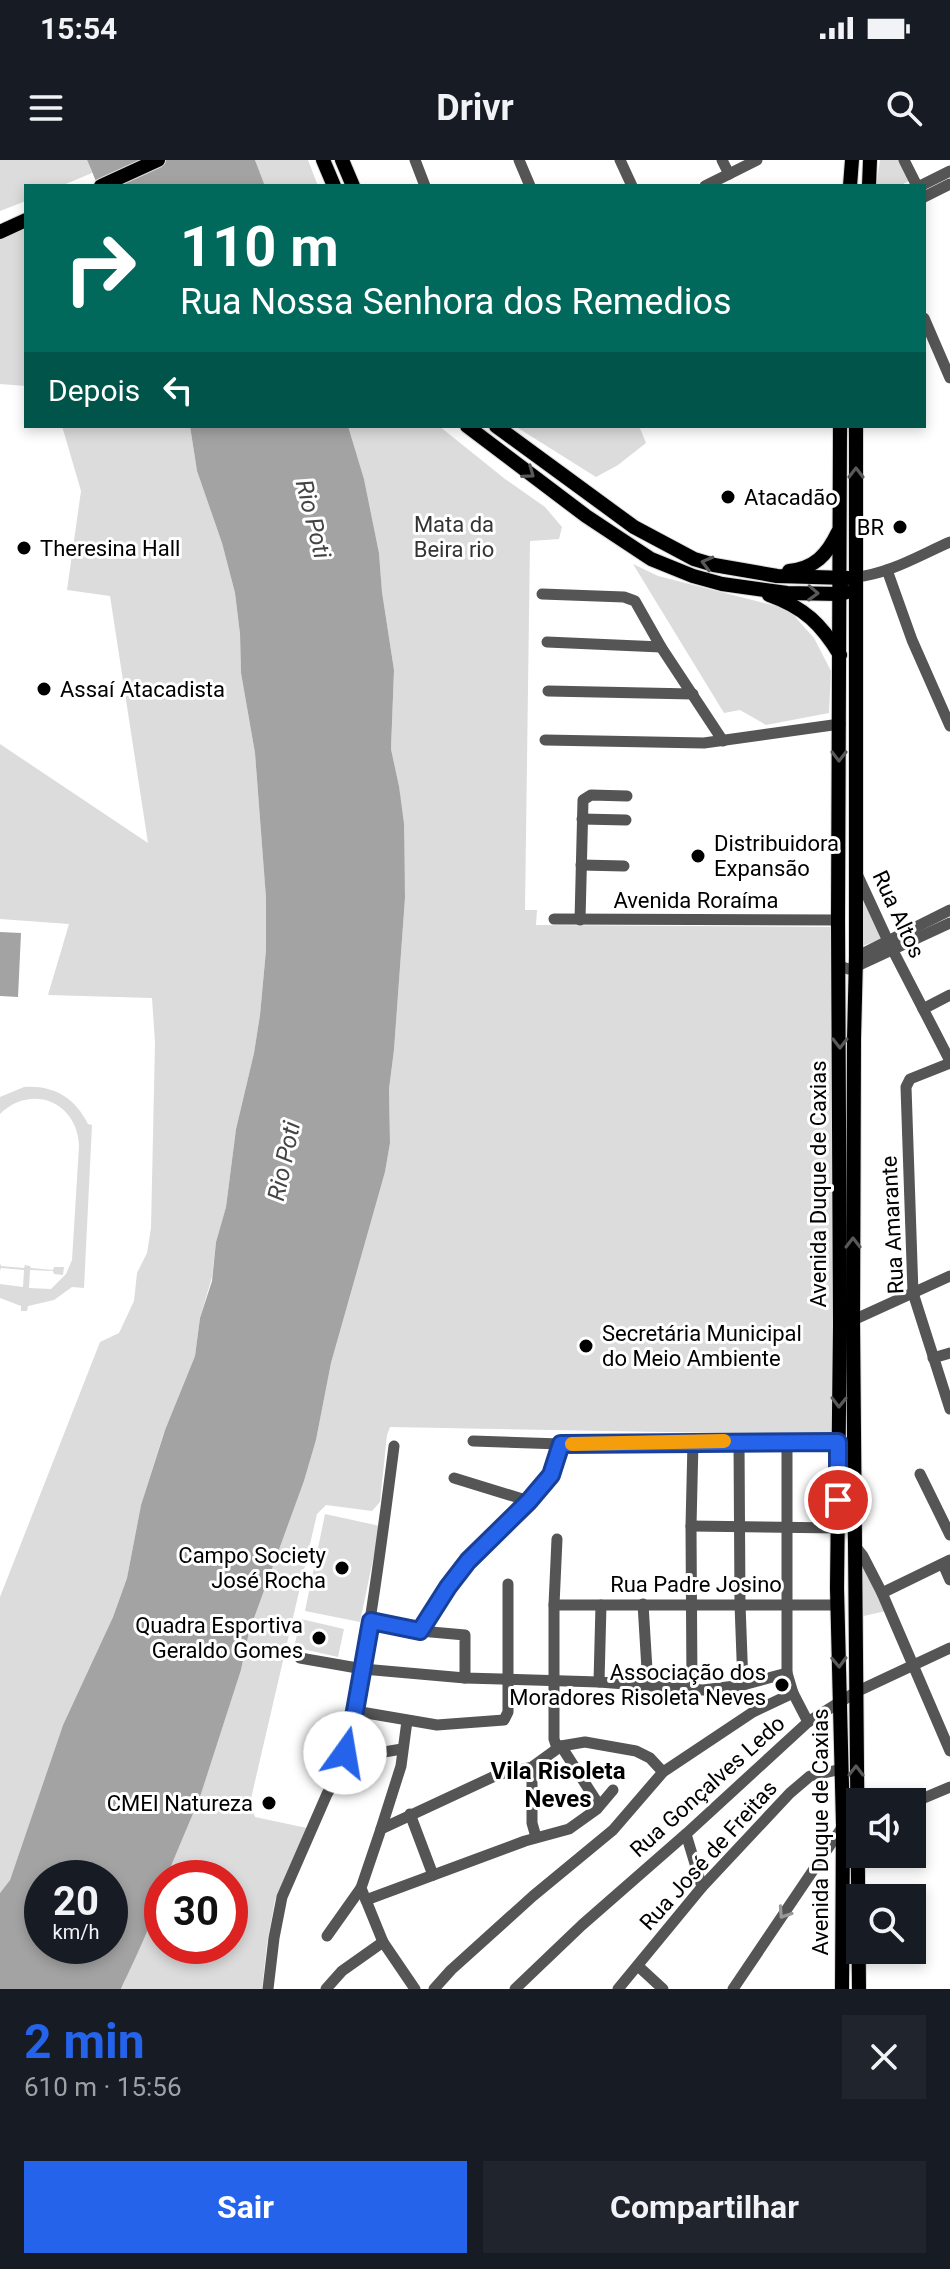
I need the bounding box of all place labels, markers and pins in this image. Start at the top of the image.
place label: Atacadão [744,485,838,510]
marker: Atacadão [719,488,737,506]
place label: BR [857,515,884,540]
marker: BR [891,518,909,536]
place label: Theresina Hall [40,536,180,561]
marker: Theresina Hall [15,539,33,557]
place label: Assaí Atacadista [60,677,225,702]
marker: Assaí Atacadista [35,680,53,698]
place label: Distribuidora Expansão [714,831,839,881]
marker: Distribuidora Expansão [689,847,707,865]
place label: Secretária Municipal do Meio Ambiente [602,1321,802,1371]
marker: Secretária Municipal do Meio Ambiente [577,1337,595,1355]
pin [804,1466,872,1534]
place label: Campo Society José Rocha [178,1543,327,1593]
marker: Campo Society José Rocha [333,1559,351,1577]
place label: Quadra Esportiva Geraldo Gomes [135,1613,303,1663]
marker: Quadra Esportiva Geraldo Gomes [310,1629,328,1647]
place label: Associação dos Moradores Risoleta Neves [509,1660,766,1710]
marker: Associação dos Moradores Risoleta Neves [773,1676,791,1694]
place label: CMEI Natureza [107,1791,253,1816]
marker: CMEI Natureza [260,1794,278,1812]

